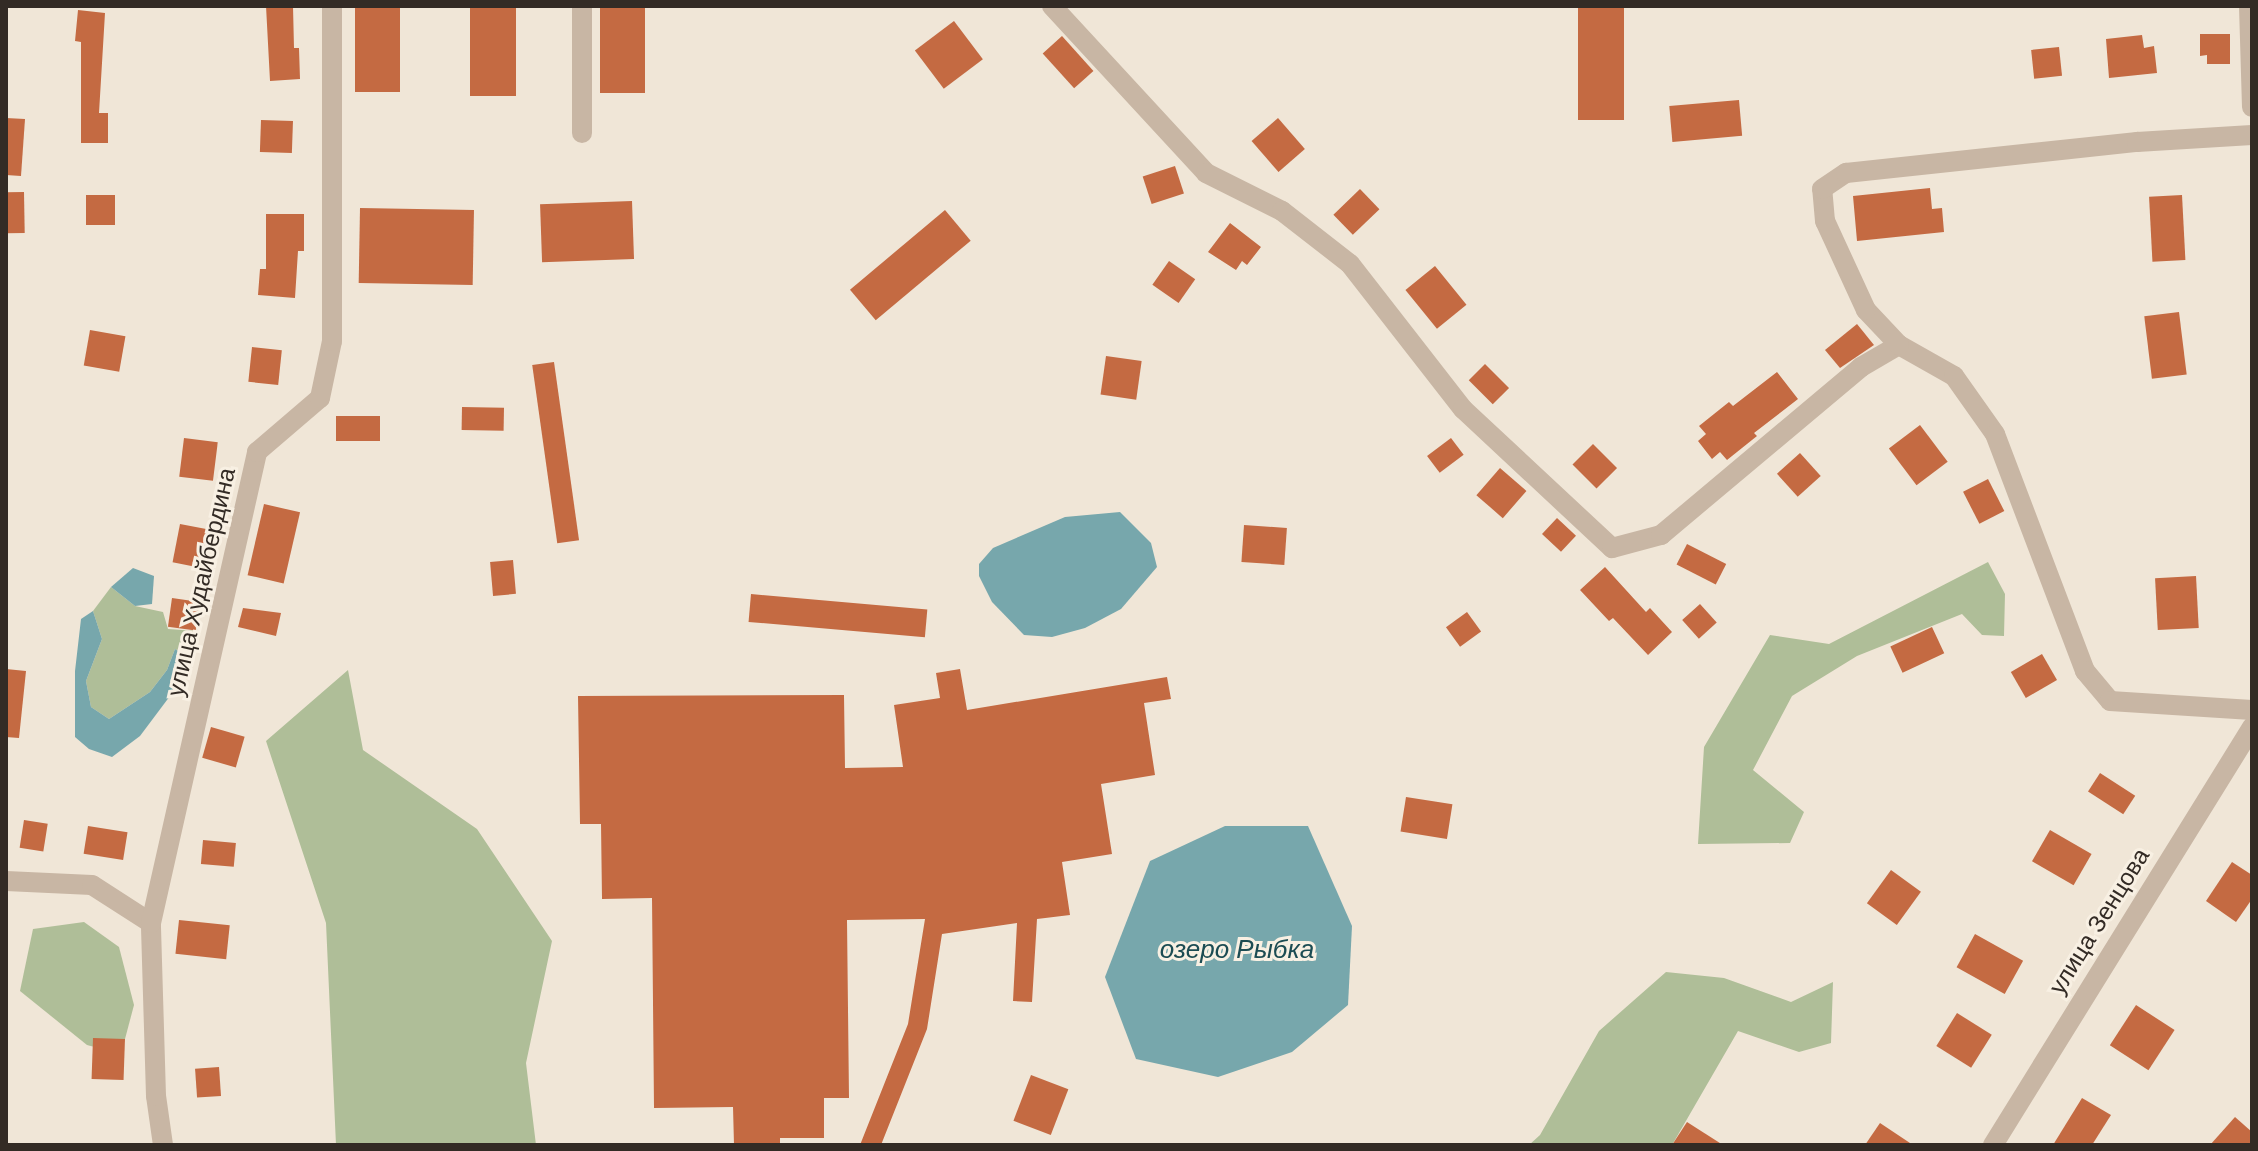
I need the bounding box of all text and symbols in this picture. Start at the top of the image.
street label: улица Худайбердина [161,465,241,699]
street label: улица Зенцова [2043,843,2155,999]
water label: озеро Рыбка [1160,934,1314,966]

